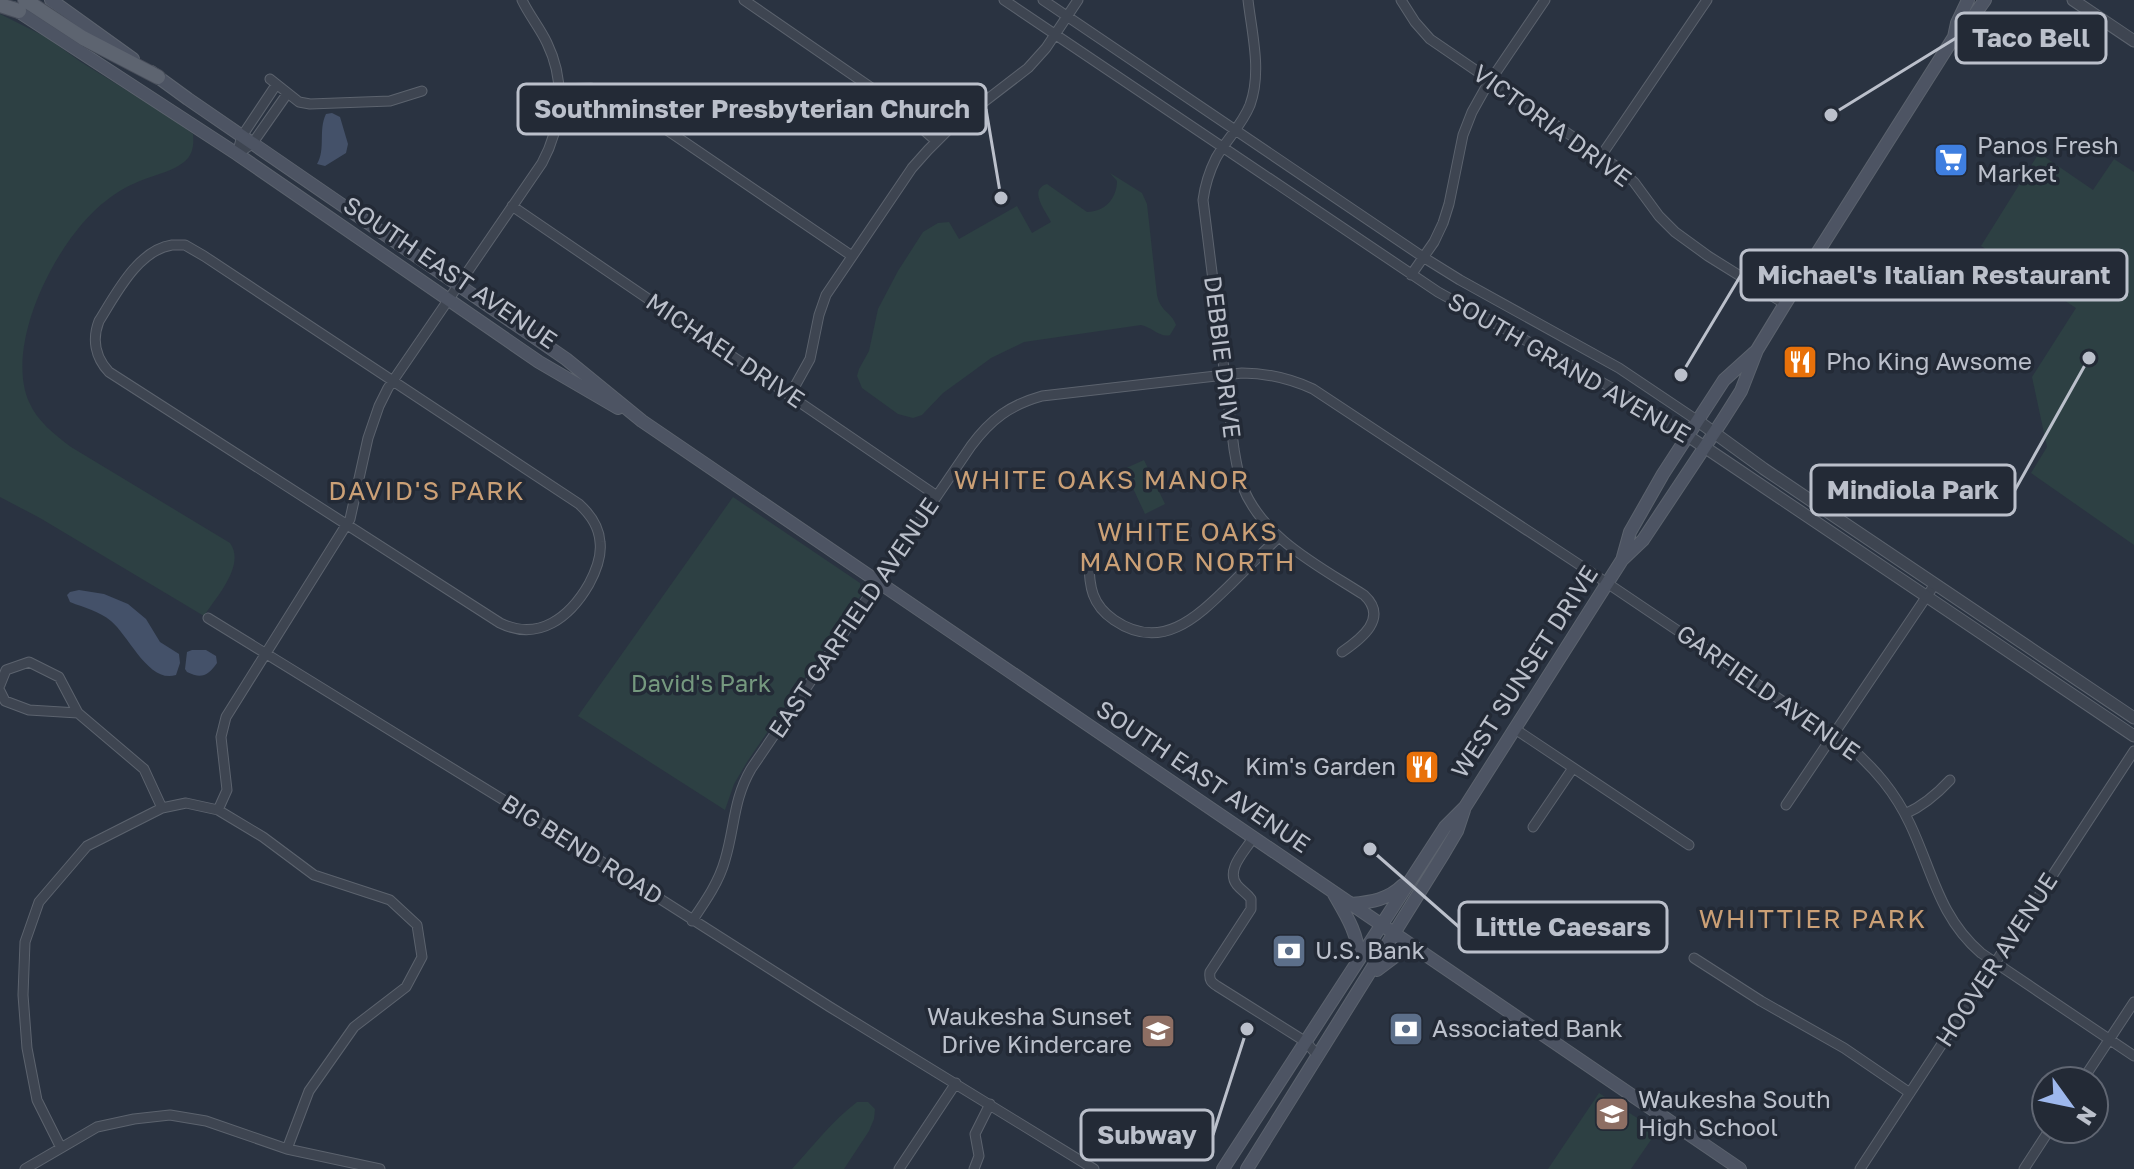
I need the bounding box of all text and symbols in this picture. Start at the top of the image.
callout: Taco Bell [1956,13,2106,63]
text: Taco Bell [1972,22,2090,53]
street label: VICTORIA DRIVE [1468,58,1638,192]
callout: Southminster Presbyterian Church [518,84,986,134]
text: Southminster Presbyterian Church [534,93,970,124]
place label: Panos Fresh Market [1977,130,2119,187]
supermarket icon: Panos Fresh Market [1932,141,1970,179]
street label: SOUTH EAST AVENUE [339,189,563,354]
callout: Michael's Italian Restaurant [1741,250,2127,300]
text: Michael's Italian Restaurant [1757,259,2111,290]
street label: DEBBIE DRIVE [1199,274,1248,440]
street label: SOUTH GRAND AVENUE [1443,285,1696,448]
street label: MICHAEL DRIVE [641,286,810,413]
restaurant icon: Pho King Awsome [1781,343,1819,381]
place label: Pho King Awsome [1826,346,2032,375]
district label: WHITE OAKS MANOR [954,464,1250,495]
callout: Mindiola Park [1811,465,2015,515]
text: Mindiola Park [1827,474,1999,505]
district label: DAVID'S PARK [328,475,526,506]
street label: EAST GARFIELD AVENUE [762,492,944,743]
district label: WHITE OAKS MANOR NORTH [1079,516,1297,577]
street label: WEST SUNSET DRIVE [1444,560,1603,783]
street label: GARFIELD AVENUE [1672,618,1866,766]
park label: David's Park [631,668,771,697]
street label: SOUTH EAST AVENUE [1092,693,1316,858]
restaurant icon: Kim's Garden [1403,748,1441,786]
place label: Kim's Garden [1245,751,1396,780]
street label: BIG BEND ROAD [497,787,669,910]
street label: HOOVER AVENUE [1929,867,2063,1052]
callout: Little Caesars [1459,902,1667,952]
district label: WHITTIER PARK [1699,903,1927,934]
text: Little Caesars [1475,911,1651,942]
bank icon: U.S. Bank [1270,932,1308,970]
place label: U.S. Bank [1315,935,1425,964]
place label: Waukesha Sunset Drive Kindercare [927,1001,1132,1058]
bank icon: Associated Bank [1387,1010,1425,1048]
school or university icon: Waukesha Sunset Drive Kindercare [1139,1012,1177,1050]
place label: Associated Bank [1432,1013,1623,1042]
north arrow [2030,1065,2110,1145]
place label: Waukesha South High School [1638,1084,1831,1141]
school or university icon: Waukesha South High School [1593,1095,1631,1133]
text: N [2071,1102,2103,1131]
callout: Subway [1081,1110,1213,1160]
text: Subway [1097,1119,1197,1150]

